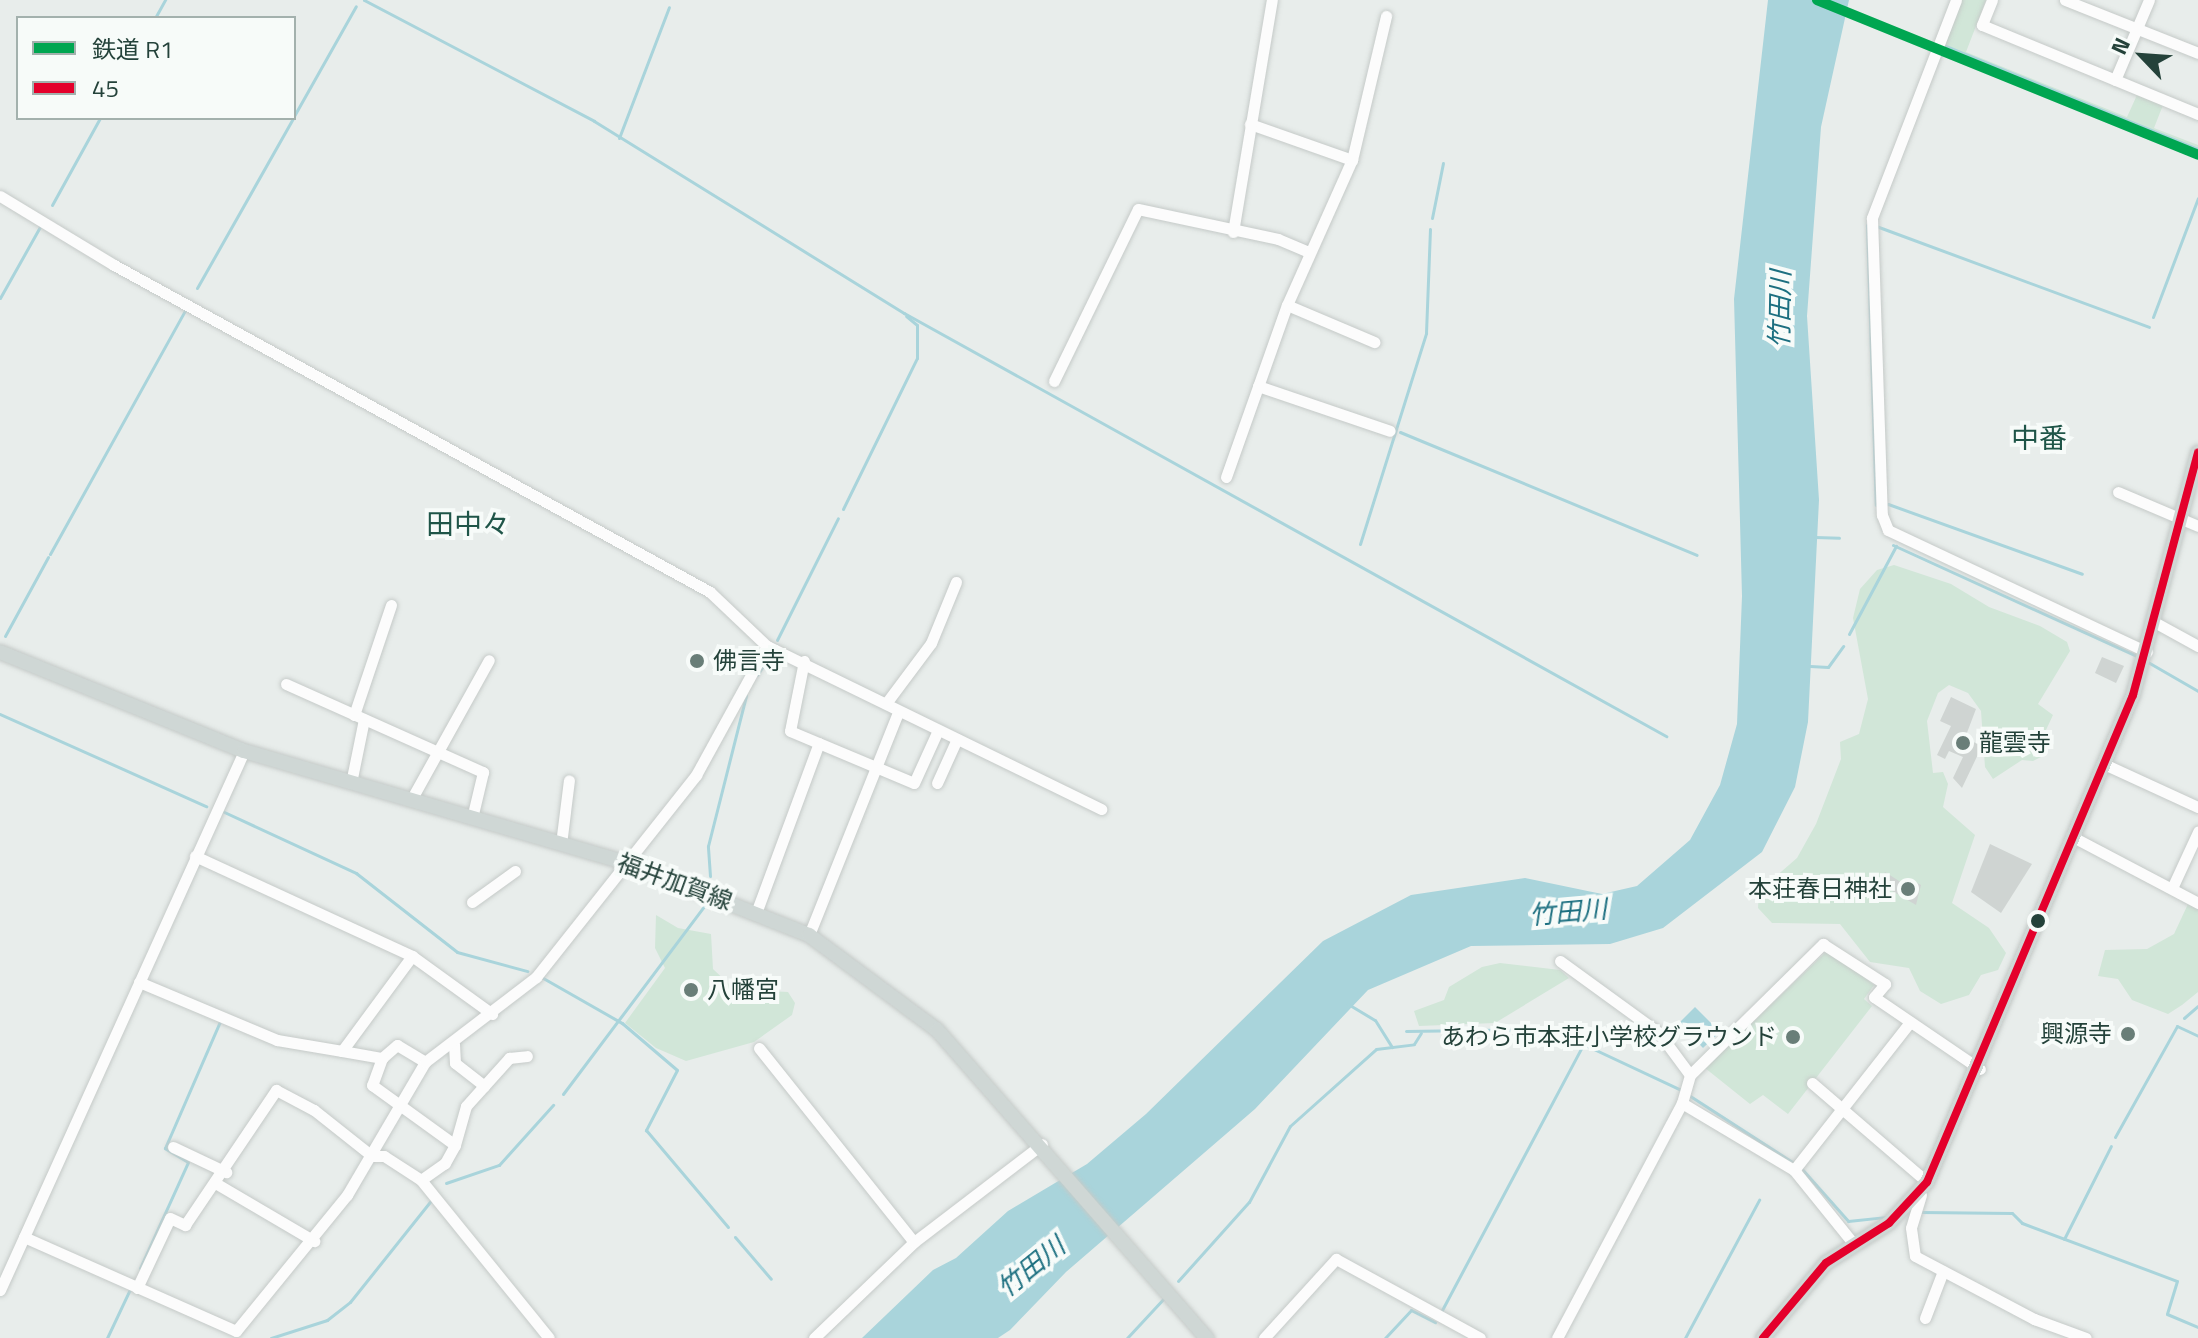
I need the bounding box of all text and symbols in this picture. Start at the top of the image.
legend [16,16,296,120]
north arrow [2102,16,2182,96]
text: 鉄道 R1 [92,31,174,67]
text: N [2102,32,2139,60]
text: 45 [92,70,119,106]
water label: 竹田川 [1764,270,1796,348]
district label: 中番 [2011,421,2067,455]
district label: 田中々 [426,507,510,541]
place label: 佛言寺 [713,647,785,675]
marker: 佛言寺 [688,652,706,670]
place label: 龍雲寺 [1979,729,2051,757]
marker: 龍雲寺 [1954,734,1972,752]
street label: 福井加賀線 [614,848,736,916]
place label: 本荘春日神社 [1748,875,1892,903]
marker: 本荘春日神社 [1899,880,1917,898]
water label: 竹田川 [1528,893,1608,931]
unlabelled marker [2030,913,2046,929]
place label: 八幡宮 [707,976,779,1004]
marker: 八幡宮 [682,981,700,999]
place label: 興源寺 [2040,1020,2112,1048]
place label: あわら市本荘小学校グラウンド [1441,1023,1777,1051]
marker: 興源寺 [2119,1025,2137,1043]
marker: あわら市本荘小学校グラウンド [1784,1028,1802,1046]
water label: 竹田川 [991,1230,1071,1304]

